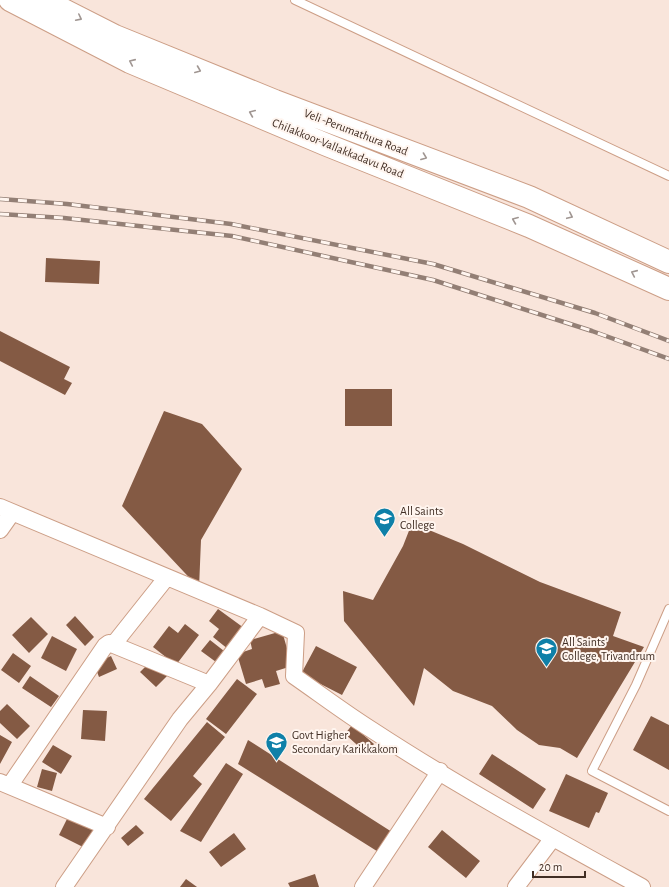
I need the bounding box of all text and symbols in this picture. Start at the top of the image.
one-way arrow [75,13,83,20]
one-way arrow [129,59,136,67]
one-way arrow [195,65,202,73]
street label: Veli -Perumathura Road [302,107,410,157]
one-way arrow [248,110,256,118]
street label: Chilakkoor-Vallakkadavu Road [271,116,405,180]
one-way arrow [420,153,427,161]
one-way arrow [566,211,574,219]
one-way arrow [511,217,519,225]
one-way arrow [630,270,638,278]
school or university icon: All Saints College [371,505,397,538]
place label: All Saints College [400,505,443,531]
school or university icon: All Saints' College, Trivandrum [533,636,559,669]
place label: All Saints' College, Trivandrum [562,636,655,662]
school or university icon: Govt Higher Secondary Karikkakom [263,729,289,762]
place label: Govt Higher Secondary Karikkakom [292,729,398,756]
scale bar [533,853,585,879]
text: 20 m [539,861,562,873]

